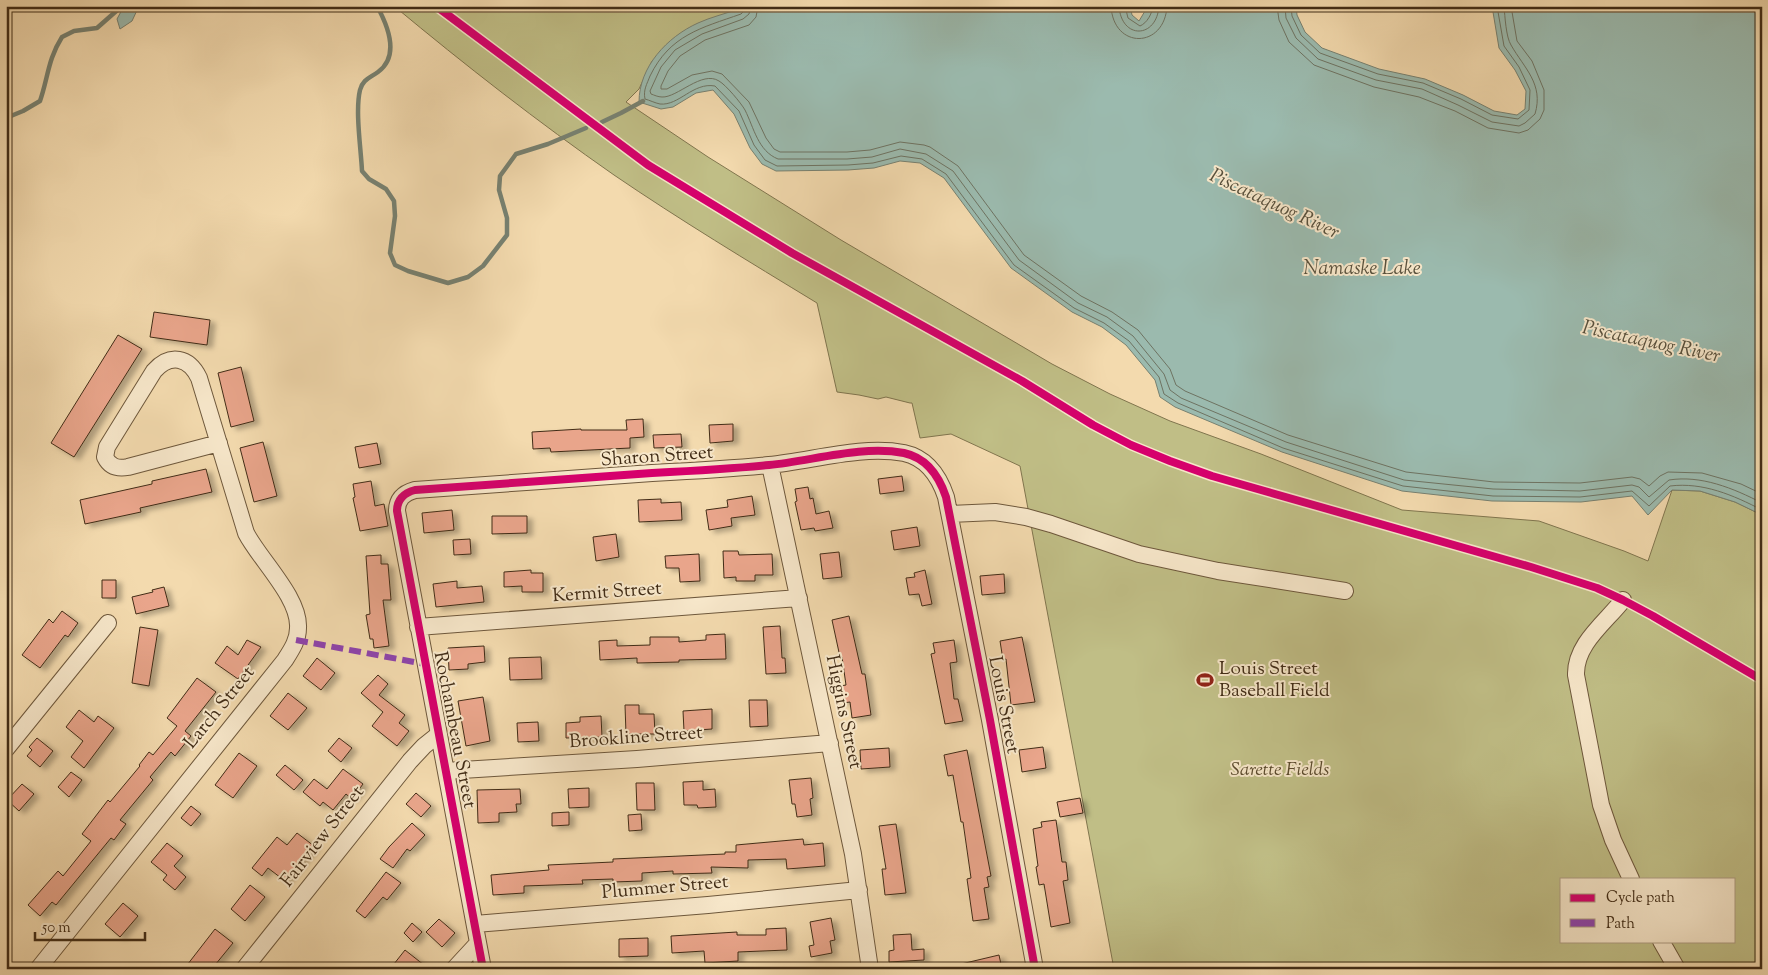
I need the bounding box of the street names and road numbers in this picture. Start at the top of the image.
street label: Sharon Street [600,440,715,474]
street label: Kermit Street [551,576,663,610]
street label: Rochambeau Street [426,649,483,811]
street label: Higgins Street [818,652,868,772]
street label: Louis Street [980,654,1026,757]
street label: Larch Street [178,660,262,755]
street label: Brookline Street [568,720,704,756]
street label: Fairview Street [275,780,372,894]
street label: Plummer Street [601,869,730,907]

